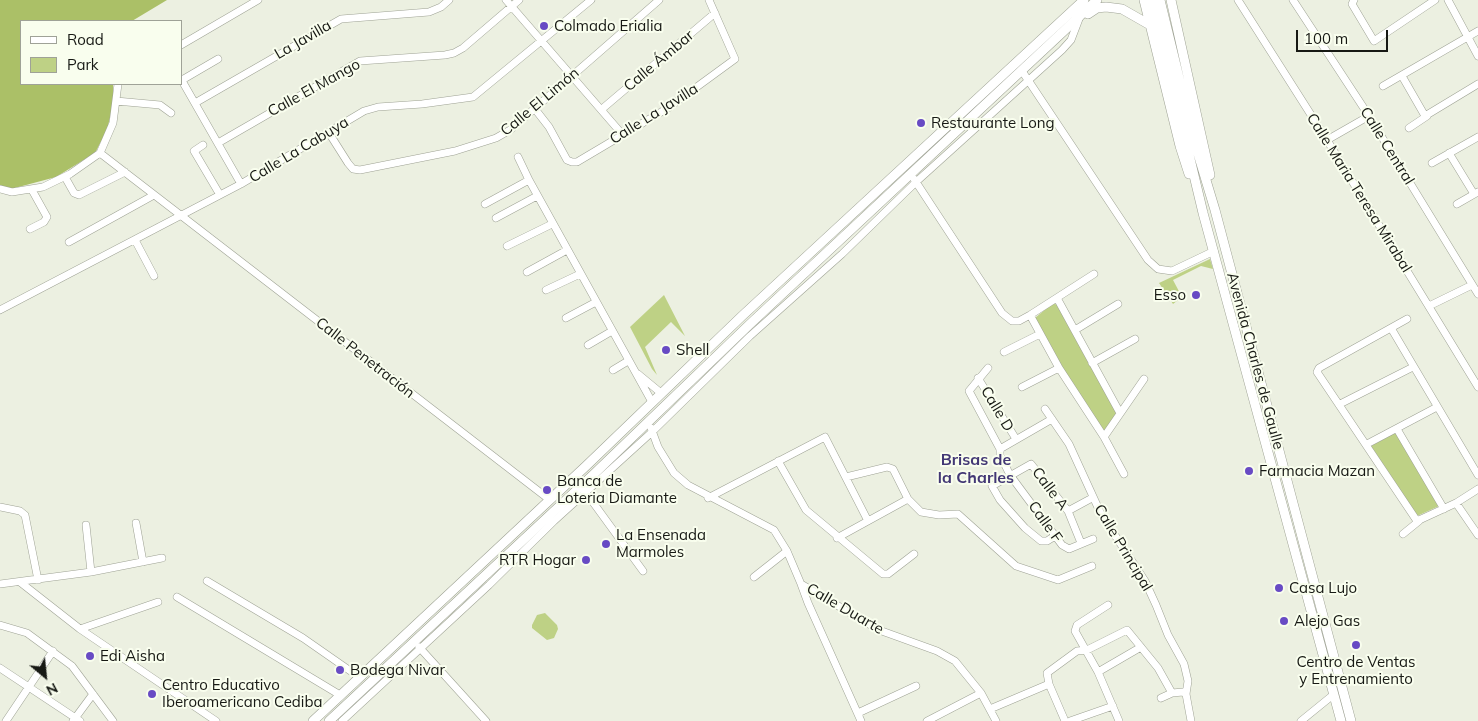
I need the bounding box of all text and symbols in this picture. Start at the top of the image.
street label: La Javilla [271,17,335,63]
place label: Colmado Erialia [554,17,662,35]
legend [20,20,182,85]
marker: Colmado Erialia [538,20,550,32]
scale bar [1298,20,1390,52]
street label: Calle Ámbar [620,27,698,95]
text: 100 m [1304,29,1348,48]
text: Road [67,30,104,49]
text: Park [67,55,99,74]
street label: Calle El Mango [265,55,363,121]
street label: Calle El Limón [497,64,583,140]
street label: Calle La Javilla [606,80,702,148]
street label: Calle Central [1356,104,1418,188]
street label: Calle Maria Teresa Mirabal [1303,110,1415,276]
street label: Calle La Cabuya [246,113,352,187]
place label: Restaurante Long [931,114,1055,132]
marker: Restaurante Long [915,117,927,129]
street label: Avenida Charles de Gaulle [1223,271,1287,451]
place label: Esso [1154,286,1186,304]
marker: Esso [1190,289,1202,301]
street label: Calle Penetración [312,314,418,402]
place label: Shell [676,341,709,359]
marker: Shell [660,344,672,356]
street label: Calle D [977,383,1017,435]
district label: Brisas de la Charles [938,450,1014,488]
place label: Farmacia Mazan [1259,462,1375,480]
street label: Calle A [1028,464,1072,514]
marker: Farmacia Mazan [1243,465,1255,477]
place label: Banca de Loteria Diamante [557,472,677,507]
marker: Banca de Loteria Diamante [541,484,553,496]
street label: Calle F [1024,498,1066,546]
street label: Calle Principal [1090,501,1156,595]
place label: La Ensenada Marmoles [616,526,706,561]
marker: La Ensenada Marmoles [600,538,612,550]
place label: RTR Hogar [499,551,576,569]
marker: RTR Hogar [580,554,592,566]
place label: Casa Lujo [1289,579,1357,597]
street label: Calle Duarte [803,580,887,638]
marker: Casa Lujo [1273,582,1285,594]
place label: Alejo Gas [1294,612,1360,630]
marker: Alejo Gas [1278,615,1290,627]
marker: Centro de Ventas y Entrenamiento [1350,639,1362,651]
place label: Edi Aisha [100,647,165,665]
marker: Edi Aisha [84,650,96,662]
north arrow [20,651,70,701]
place label: Centro de Ventas y Entrenamiento [1296,653,1416,688]
place label: Bodega Nivar [350,661,445,679]
marker: Bodega Nivar [334,664,346,676]
place label: Centro Educativo Iberoamericano Cediba [162,676,322,711]
text: N [43,679,61,700]
marker: Centro Educativo Iberoamericano Cediba [146,688,158,700]

